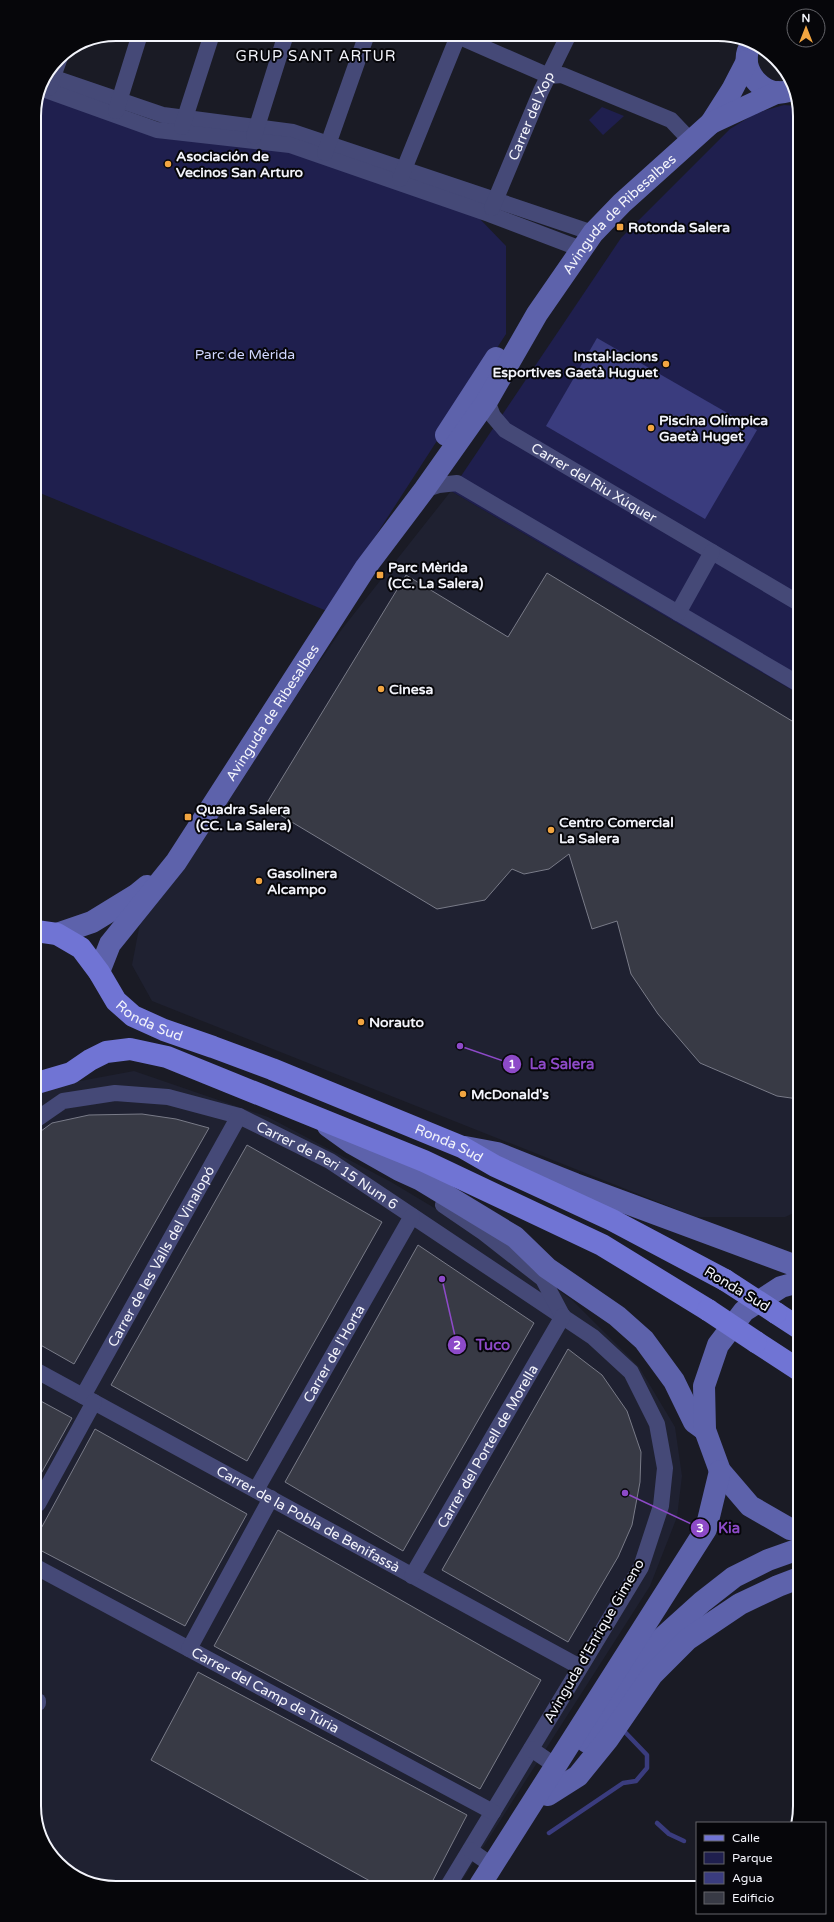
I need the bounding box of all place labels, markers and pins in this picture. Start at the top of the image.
place label: Asociación de Vecinos San Arturo [176,148,304,181]
marker: Asociación de Vecinos San Arturo [163,159,173,169]
place label: Rotonda Salera [628,219,730,236]
marker: Rotonda Salera [615,222,625,232]
place label: Instal·lacions Esportives Gaetà Huguet [492,348,659,381]
marker: Instal·lacions Esportives Gaetà Huguet [661,359,671,369]
place label: Piscina Olímpica Gaetà Huget [659,412,768,445]
marker: Piscina Olímpica Gaetà Huget [646,423,656,433]
place label: Parc Mèrida (CC. La Salera) [388,559,483,592]
marker: Parc Mèrida (CC. La Salera) [375,570,385,580]
place label: Cinesa [389,681,433,698]
marker: Cinesa [376,684,386,694]
place label: Quadra Salera (CC. La Salera) [196,801,291,834]
marker: Quadra Salera (CC. La Salera) [183,812,193,822]
place label: Centro Comercial La Salera [559,814,674,847]
marker: Centro Comercial La Salera [546,825,556,835]
place label: Gasolinera Alcampo [267,865,337,898]
marker: Gasolinera Alcampo [254,876,264,886]
place label: Norauto [369,1014,425,1031]
marker: Norauto [356,1017,366,1027]
callout: La Salera [502,1051,603,1078]
place label: McDonald's [471,1086,549,1103]
marker: McDonald's [458,1089,468,1099]
callout: Tuco [447,1331,518,1358]
callout: Kia [690,1515,748,1542]

